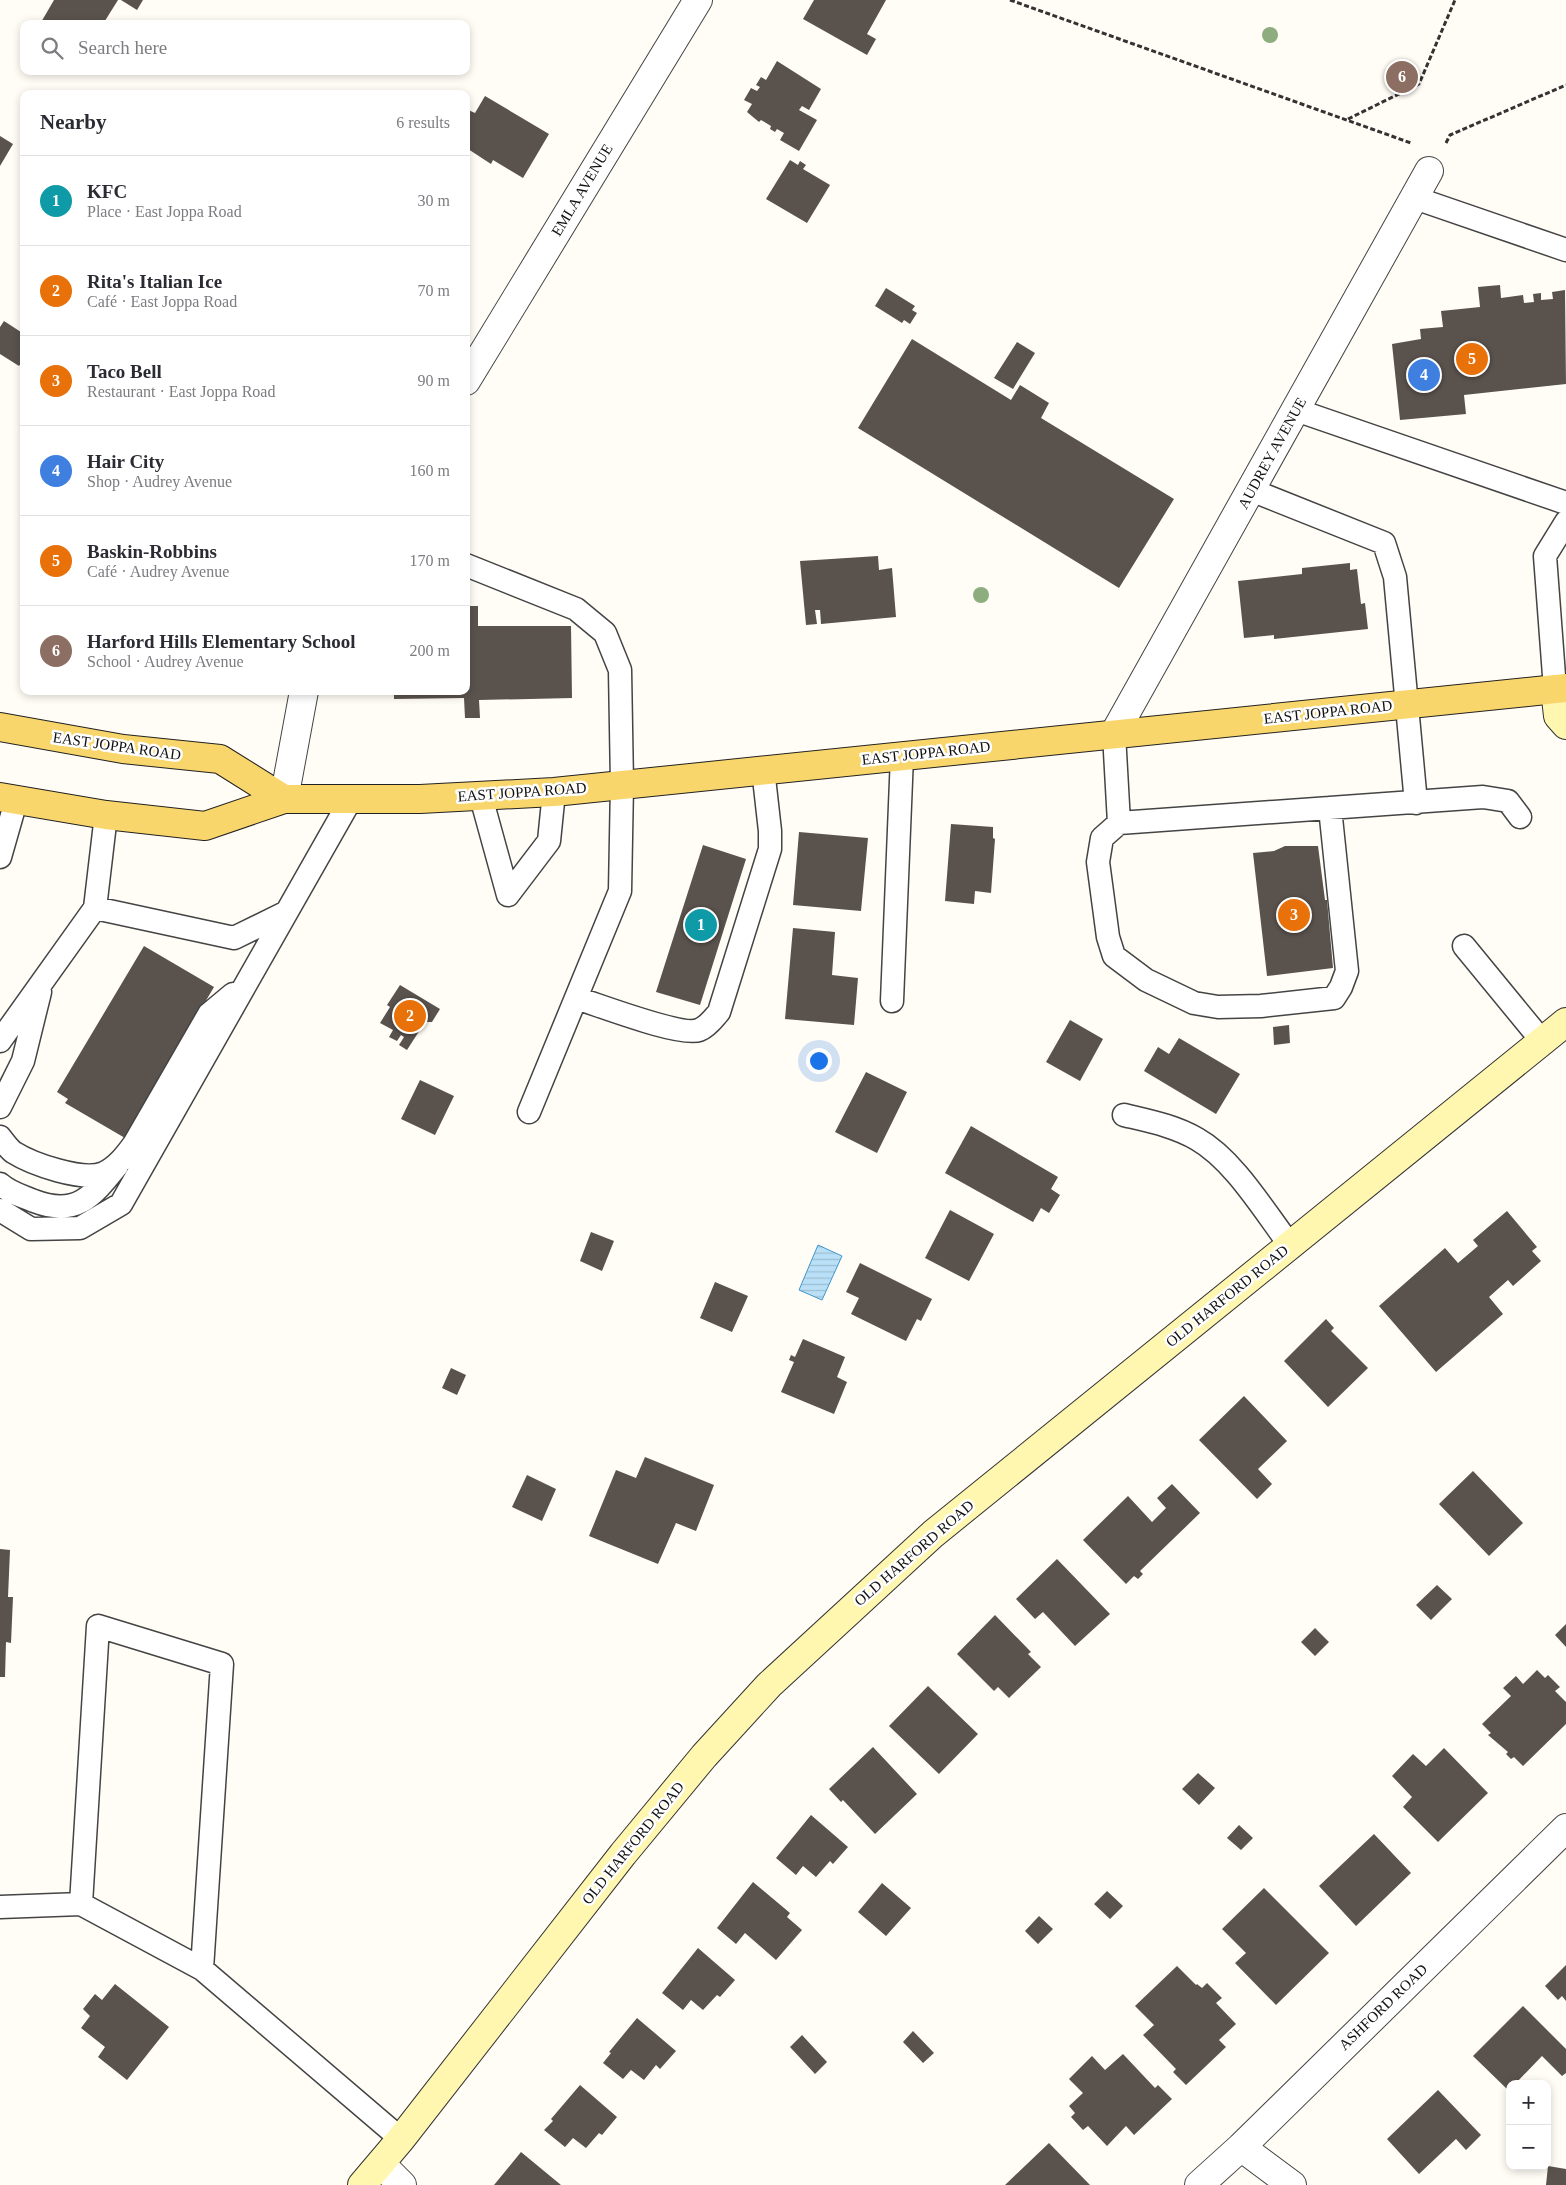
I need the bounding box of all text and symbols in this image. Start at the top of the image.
search box [20,20,470,75]
icon: search [38,34,66,62]
text: Search here [78,37,167,58]
pin: 6 [1386,58,1418,96]
text: Nearby [40,110,107,134]
text: 6 results [396,114,450,131]
street label: EMLA AVENUE [548,141,616,239]
text: KFC [87,181,127,202]
text: 1 [52,192,60,209]
text: 30 m [418,192,450,209]
text: Place · East Joppa Road [87,203,242,220]
text: Rita's Italian Ice [87,271,222,292]
text: 2 [52,282,60,299]
text: 70 m [418,282,450,299]
text: Café · East Joppa Road [87,293,237,310]
pin: 5 [1456,340,1488,378]
pin: 4 [1408,356,1440,394]
text: Taco Bell [87,361,162,382]
text: 3 [52,372,60,389]
text: 90 m [418,372,450,389]
text: Restaurant · East Joppa Road [87,383,275,400]
street label: AUDREY AVENUE [1235,395,1309,511]
text: Hair City [87,451,164,472]
text: 4 [52,462,60,479]
text: 160 m [410,462,450,479]
text: Shop · Audrey Avenue [87,473,232,490]
text: Baskin-Robbins [87,541,217,562]
text: 5 [52,552,60,569]
text: 170 m [410,552,450,569]
text: Café · Audrey Avenue [87,563,229,580]
text: Harford Hills Elementary School [87,631,356,652]
text: 6 [52,642,60,659]
text: 200 m [410,642,450,659]
text: School · Audrey Avenue [87,653,244,670]
street label: EAST JOPPA ROAD [1263,697,1393,727]
street label: EAST JOPPA ROAD [52,729,182,763]
street label: EAST JOPPA ROAD [861,738,991,768]
street label: EAST JOPPA ROAD [457,780,587,804]
pin: 3 [1278,896,1310,934]
pin: 1 [685,906,717,944]
pin: 2 [394,997,426,1035]
your location [806,1048,832,1074]
street label: OLD HARFORD ROAD [1163,1242,1291,1350]
street label: OLD HARFORD ROAD [851,1497,977,1609]
street label: OLD HARFORD ROAD [579,1779,687,1907]
street label: ASHFORD ROAD [1336,1961,1430,2053]
map controls [1506,2080,1551,2170]
button: + [1506,2080,1551,2125]
button: − [1506,2125,1551,2170]

